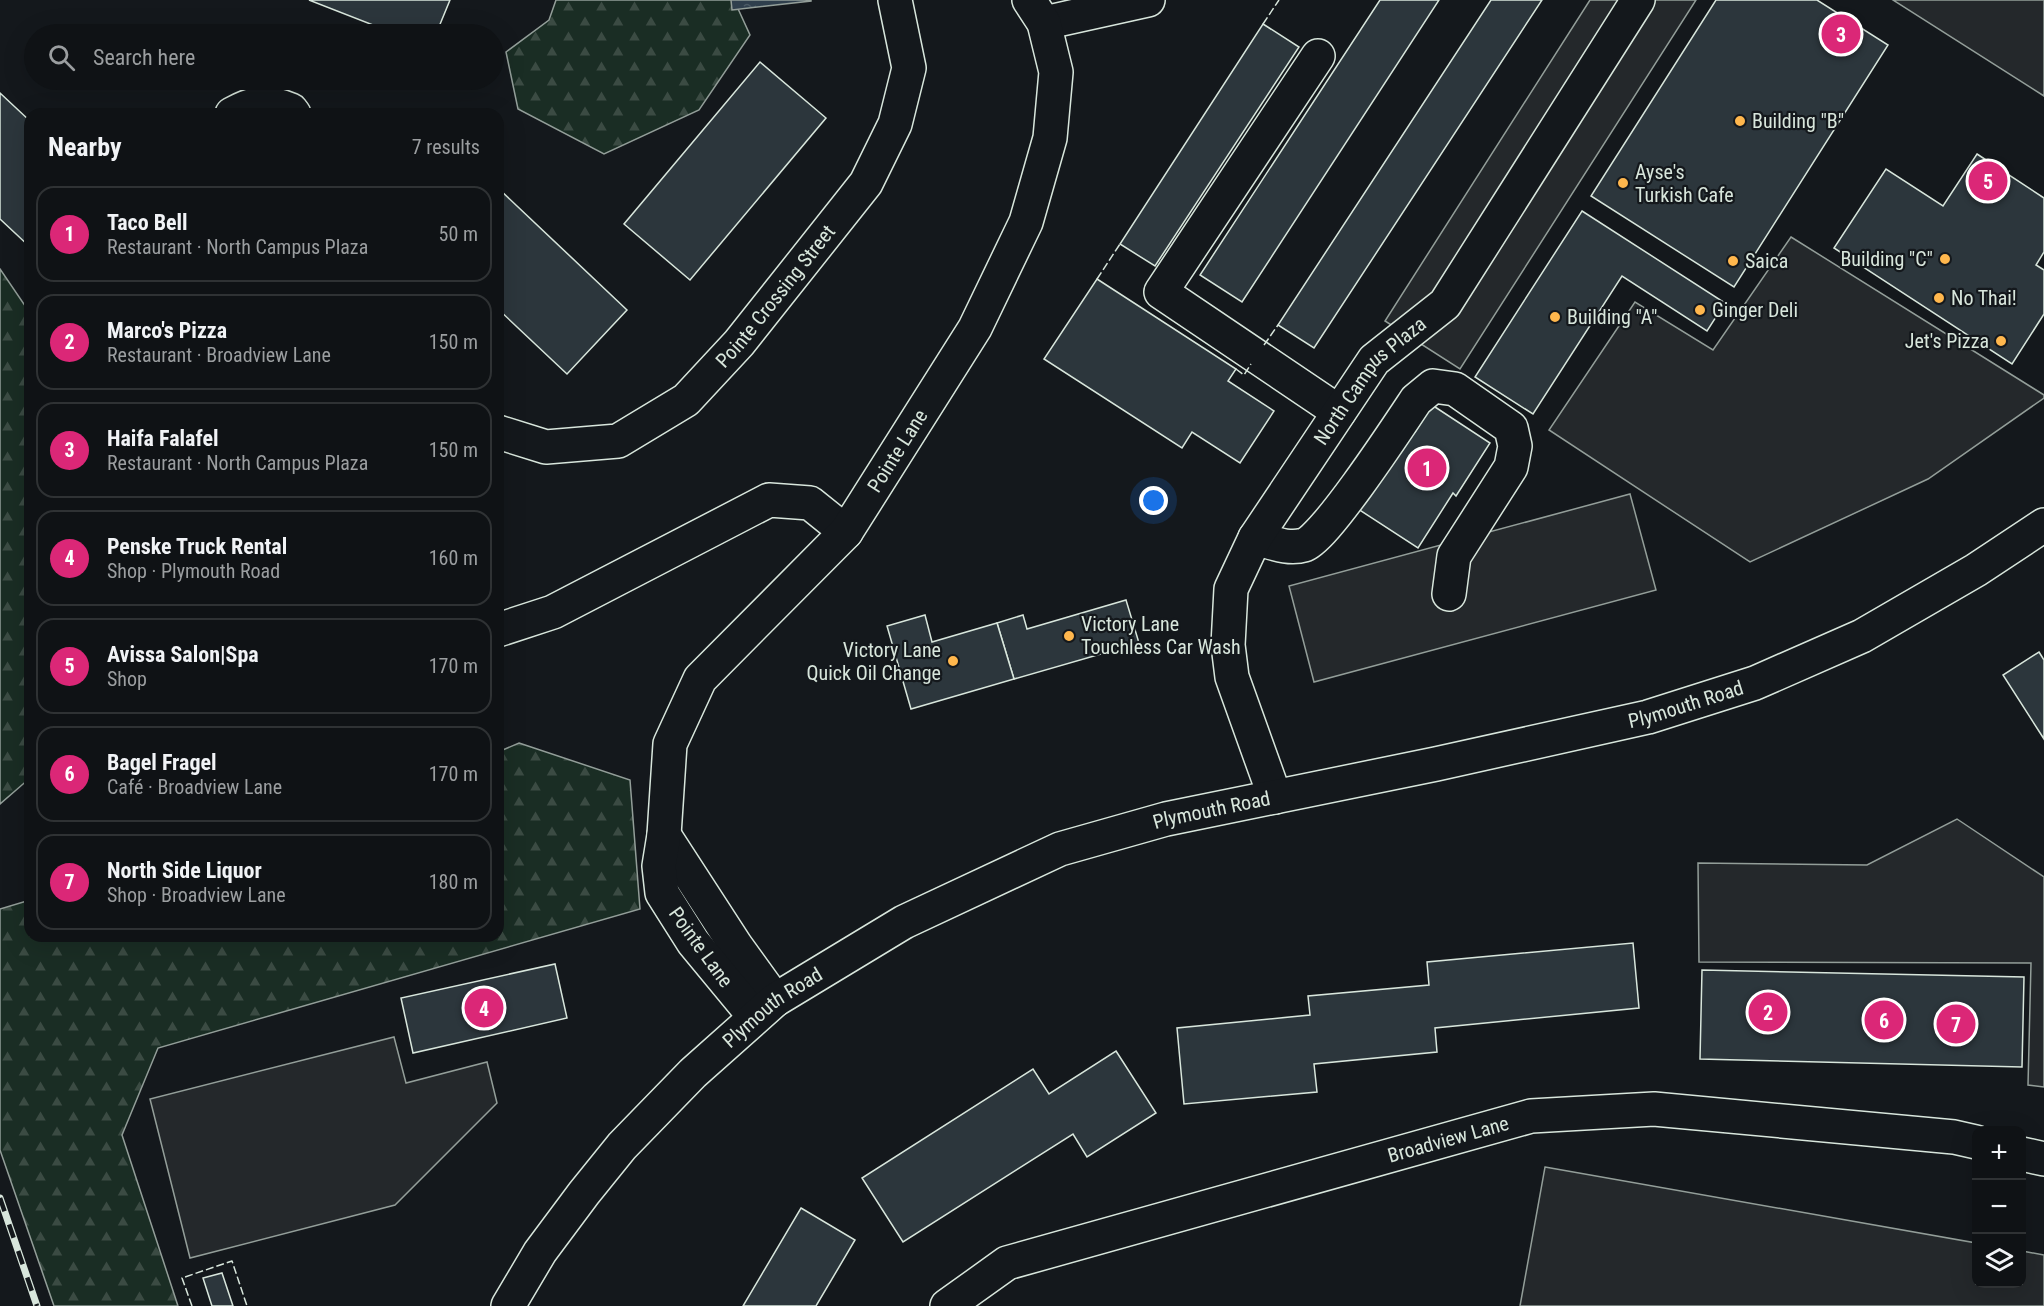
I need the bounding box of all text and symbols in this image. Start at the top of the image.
pin: 3 [1822,12,1860,57]
search box [24,24,504,90]
icon: search [45,41,78,74]
text: Search here [93,45,195,70]
place label: Building "B" [1752,109,1844,133]
marker: Building "B" [1733,114,1747,128]
text: Nearby [48,132,122,162]
text: 7 results [412,135,480,159]
pin: 5 [1968,158,2008,204]
place label: Ayse's Turkish Cafe [1635,160,1734,207]
marker: Ayse's Turkish Cafe [1616,176,1630,190]
text: Taco Bell [107,210,188,235]
street label: Pointe Crossing Street [710,220,840,372]
text: 1 [64,222,75,246]
text: 50 m [439,222,478,246]
text: Restaurant · North Campus Plaza [107,235,368,259]
place label: Building "C" [1840,247,1933,271]
place label: Saica [1745,249,1788,273]
marker: Building "C" [1938,252,1952,266]
marker: Saica [1726,254,1740,268]
place label: No Thai! [1951,286,2017,310]
marker: No Thai! [1932,291,1946,305]
place label: Ginger Deli [1712,298,1798,322]
marker: Ginger Deli [1693,303,1707,317]
place label: Building "A" [1567,305,1657,329]
marker: Building "A" [1548,310,1562,324]
street label: North Campus Plaza [1309,312,1431,449]
text: Marco's Pizza [107,318,227,343]
place label: Jet's Pizza [1905,329,1989,353]
text: 2 [64,330,75,354]
text: 150 m [429,330,478,354]
marker: Jet's Pizza [1994,334,2008,348]
text: Restaurant · Broadview Lane [107,343,331,367]
street label: Pointe Lane [862,405,932,497]
text: Haifa Falafel [107,426,218,451]
text: 3 [64,438,75,462]
text: 150 m [429,438,478,462]
pin: 1 [1408,446,1446,490]
text: Restaurant · North Campus Plaza [107,451,368,475]
your location [1139,486,1168,515]
text: Penske Truck Rental [107,534,287,559]
text: 4 [64,546,75,570]
text: 160 m [429,546,478,570]
text: Shop · Plymouth Road [107,559,280,583]
place label: Victory Lane Touchless Car Wash [1081,612,1241,659]
marker: Victory Lane Touchless Car Wash [1062,629,1076,643]
place label: Victory Lane Quick Oil Change [807,638,941,685]
text: Avissa Salon|Spa [107,642,259,667]
text: 5 [64,654,75,678]
text: 170 m [429,654,478,678]
marker: Victory Lane Quick Oil Change [946,654,960,668]
text: Shop [107,667,147,691]
street label: Plymouth Road [1626,675,1746,733]
text: Bagel Fragel [107,750,217,775]
text: 6 [64,762,75,786]
text: 170 m [429,762,478,786]
text: Café · Broadview Lane [107,775,282,799]
street label: Plymouth Road [1150,786,1272,834]
text: North Side Liquor [107,858,262,883]
text: 7 [64,870,75,894]
text: 180 m [429,870,478,894]
text: Shop · Broadview Lane [107,883,286,907]
street label: Pointe Lane [664,902,738,992]
street label: Plymouth Road [718,962,827,1053]
pin: 4 [464,986,504,1030]
pin: 2 [1748,990,1788,1034]
pin: 6 [1864,998,1904,1042]
pin: 7 [1936,1002,1976,1046]
street label: Broadview Lane [1385,1111,1511,1168]
map controls [1972,1126,2026,1288]
button: + [1972,1126,2026,1180]
button: − [1972,1180,2026,1234]
button: layers [1972,1234,2026,1288]

